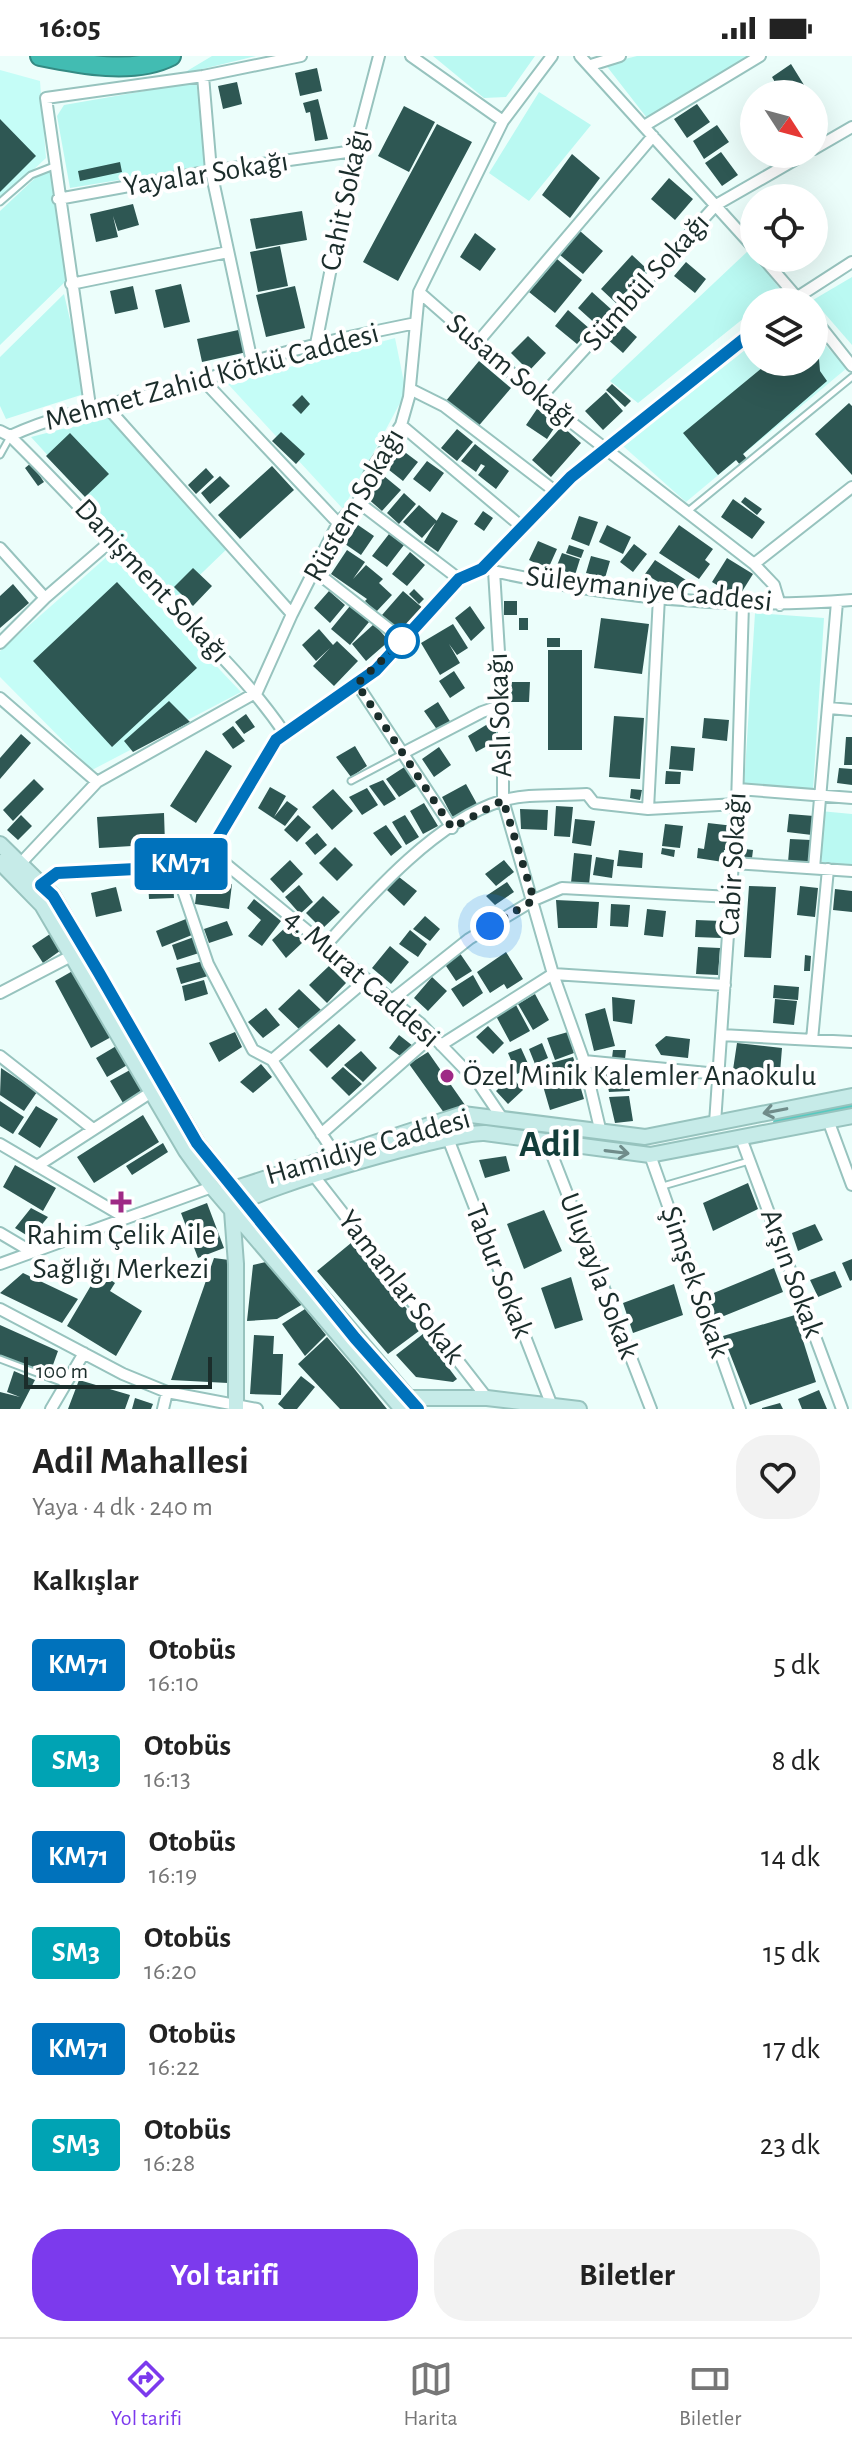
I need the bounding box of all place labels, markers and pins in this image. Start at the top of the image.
unlabelled marker [385,624,419,658]
place label: Özel Minik Kalemler Anaokulu [463,1060,816,1091]
marker: Özel Minik Kalemler Anaokulu [438,1067,456,1085]
marker: Rahim Çelik Aile Sağlığı Merkezi [110,1191,132,1213]
place label: Rahim Çelik Aile Sağlığı Merkezi [26,1220,216,1284]

